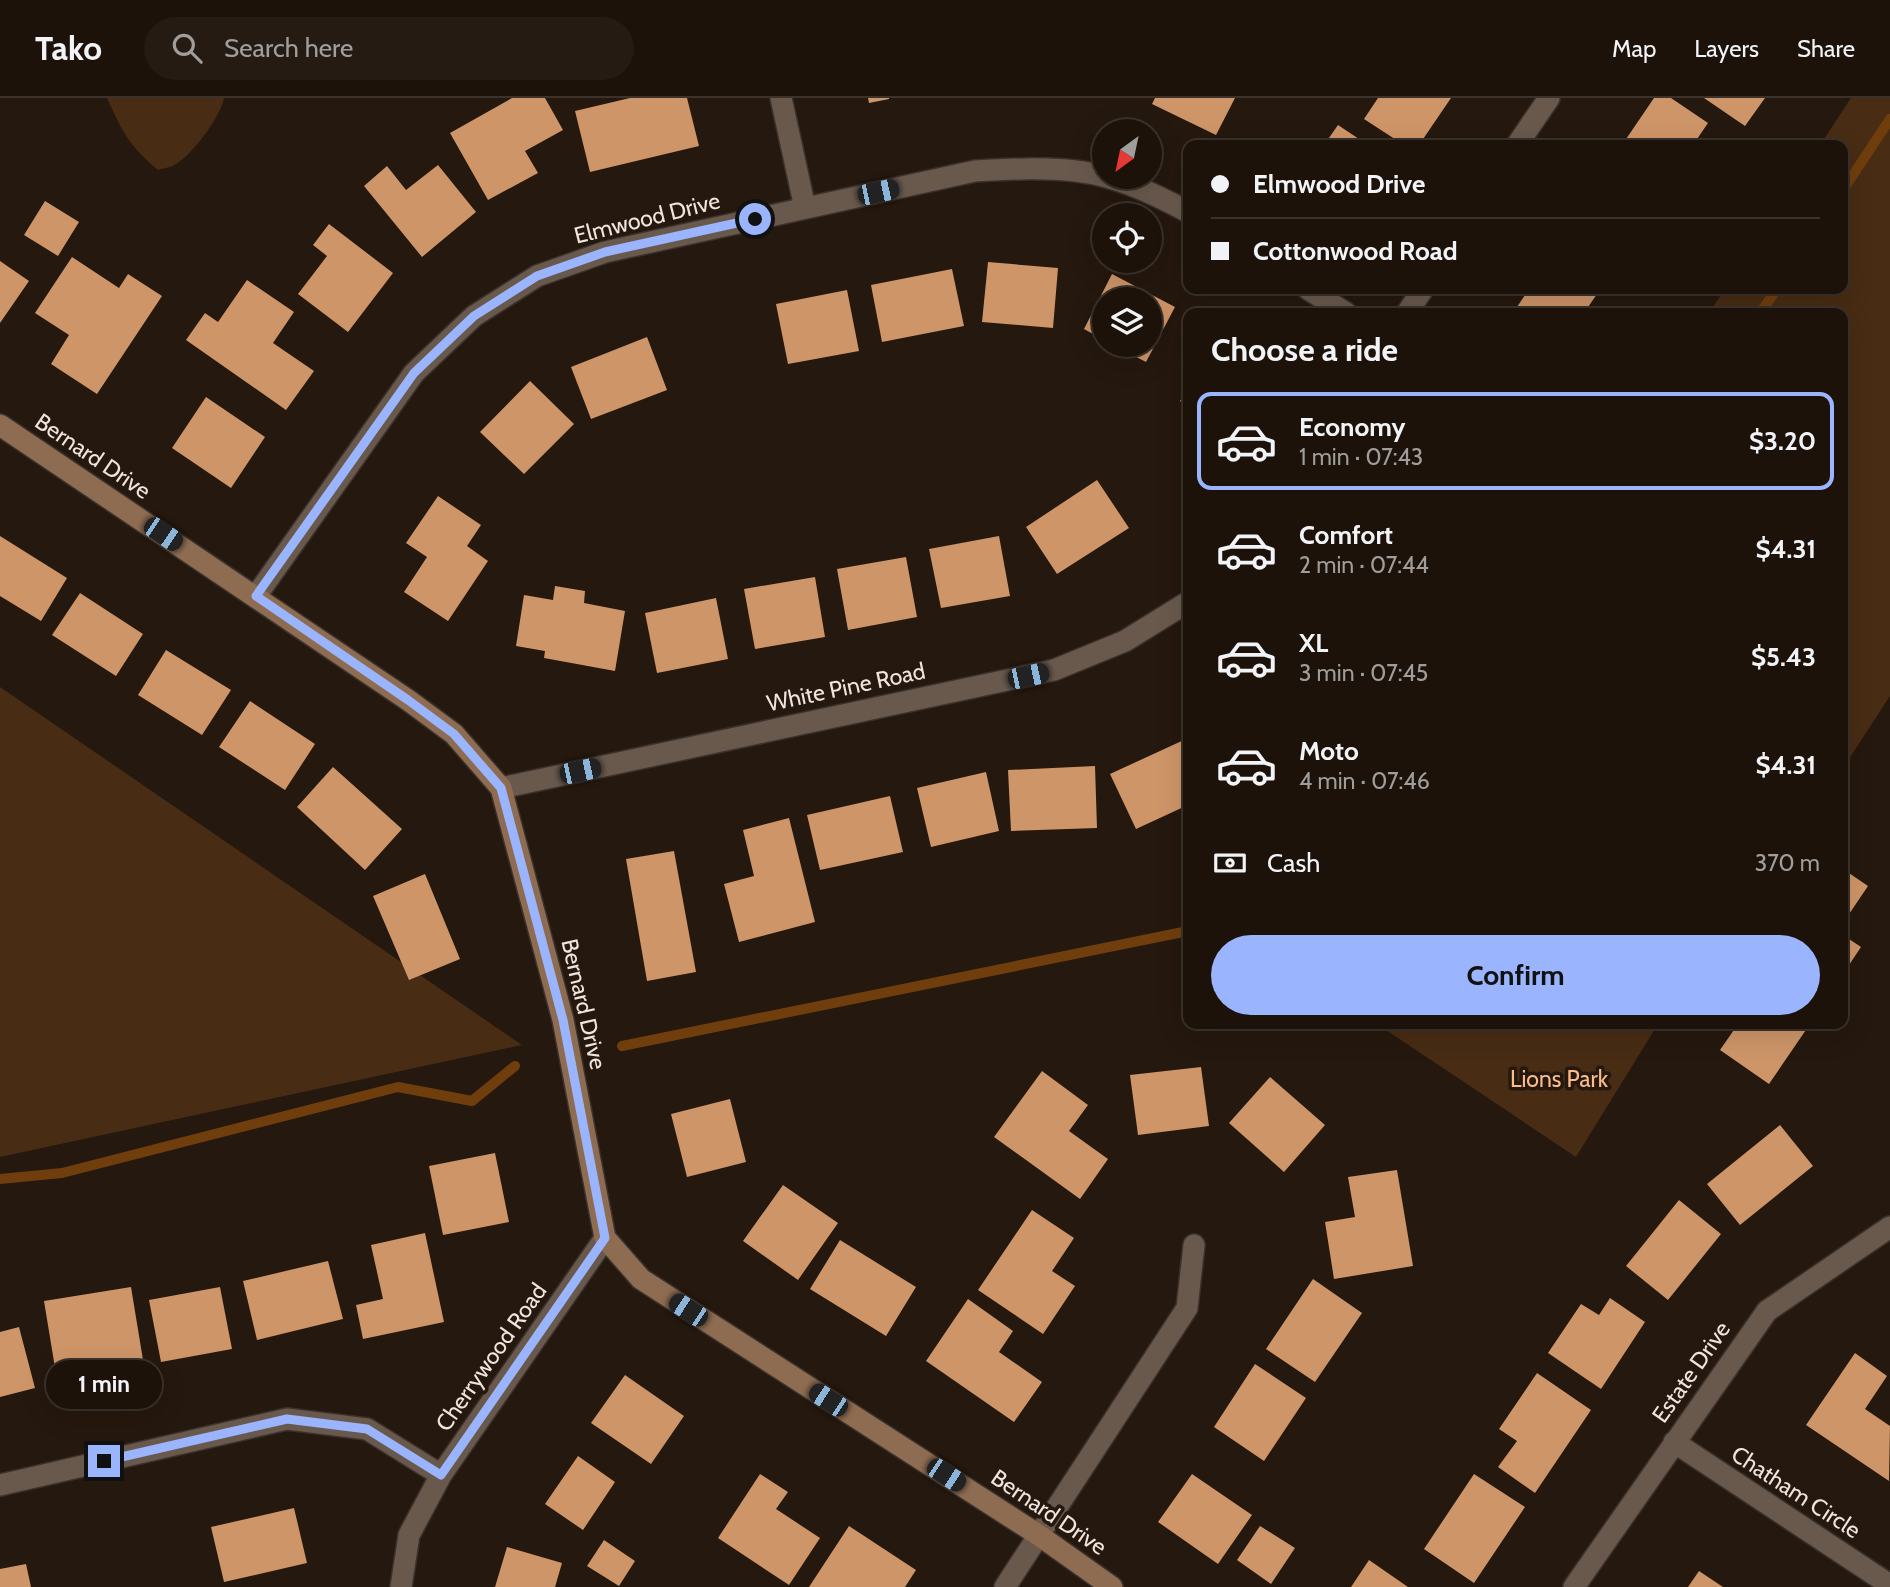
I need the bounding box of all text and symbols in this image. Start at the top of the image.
search box [144,17,634,80]
text: Tako [35,28,102,68]
icon: search [168,29,206,67]
text: Search here [224,32,353,64]
text: Map [1612,34,1656,63]
text: Layers [1694,34,1759,63]
text: Share [1797,34,1855,63]
north arrow [1092,119,1162,189]
map controls [1092,119,1162,357]
text: Elmwood Drive [1253,168,1425,200]
car [856,177,901,207]
street label: Elmwood Drive [571,186,723,250]
route start [739,203,771,235]
button: locate [1092,203,1162,273]
text: Cottonwood Road [1253,235,1458,267]
button: layers [1092,287,1162,357]
text: Choose a ride [1211,330,1398,369]
street label: Bernard Drive [30,407,156,505]
icon: car [1215,410,1278,473]
text: Economy [1299,411,1405,443]
text: $3.20 [1749,425,1816,457]
text: 1 min · 07:43 [1299,443,1423,471]
car [140,514,187,554]
icon: car [1215,518,1278,581]
text: Comfort [1299,519,1393,551]
text: $4.31 [1755,533,1816,565]
text: 2 min · 07:44 [1299,551,1429,579]
icon: car [1215,626,1278,689]
text: XL [1299,627,1328,659]
text: $5.43 [1751,641,1816,673]
street label: White Pine Road [764,657,928,717]
text: 3 min · 07:45 [1299,659,1428,687]
car [1006,661,1051,691]
icon: car [1215,734,1278,797]
text: Moto [1299,735,1359,767]
text: $4.31 [1755,749,1816,781]
car [558,756,603,786]
text: 4 min · 07:46 [1299,767,1430,795]
icon: cash [1211,844,1249,882]
text: Cash [1267,847,1320,879]
text: 370 m [1755,849,1820,877]
button: Confirm [1211,935,1820,1015]
street label: Bernard Drive [555,936,613,1072]
park label: Lions Park [1510,1065,1609,1093]
street label: Cherrywood Road [430,1278,552,1436]
car [665,1290,712,1330]
street label: Estate Drive [1646,1316,1736,1428]
callout: 1 min [46,1360,162,1408]
text: 1 min [78,1370,130,1398]
car [805,1380,852,1420]
street label: Chatham Circle [1726,1440,1866,1544]
route end [88,1445,120,1477]
car [923,1455,970,1495]
street label: Bernard Drive [986,1463,1112,1561]

